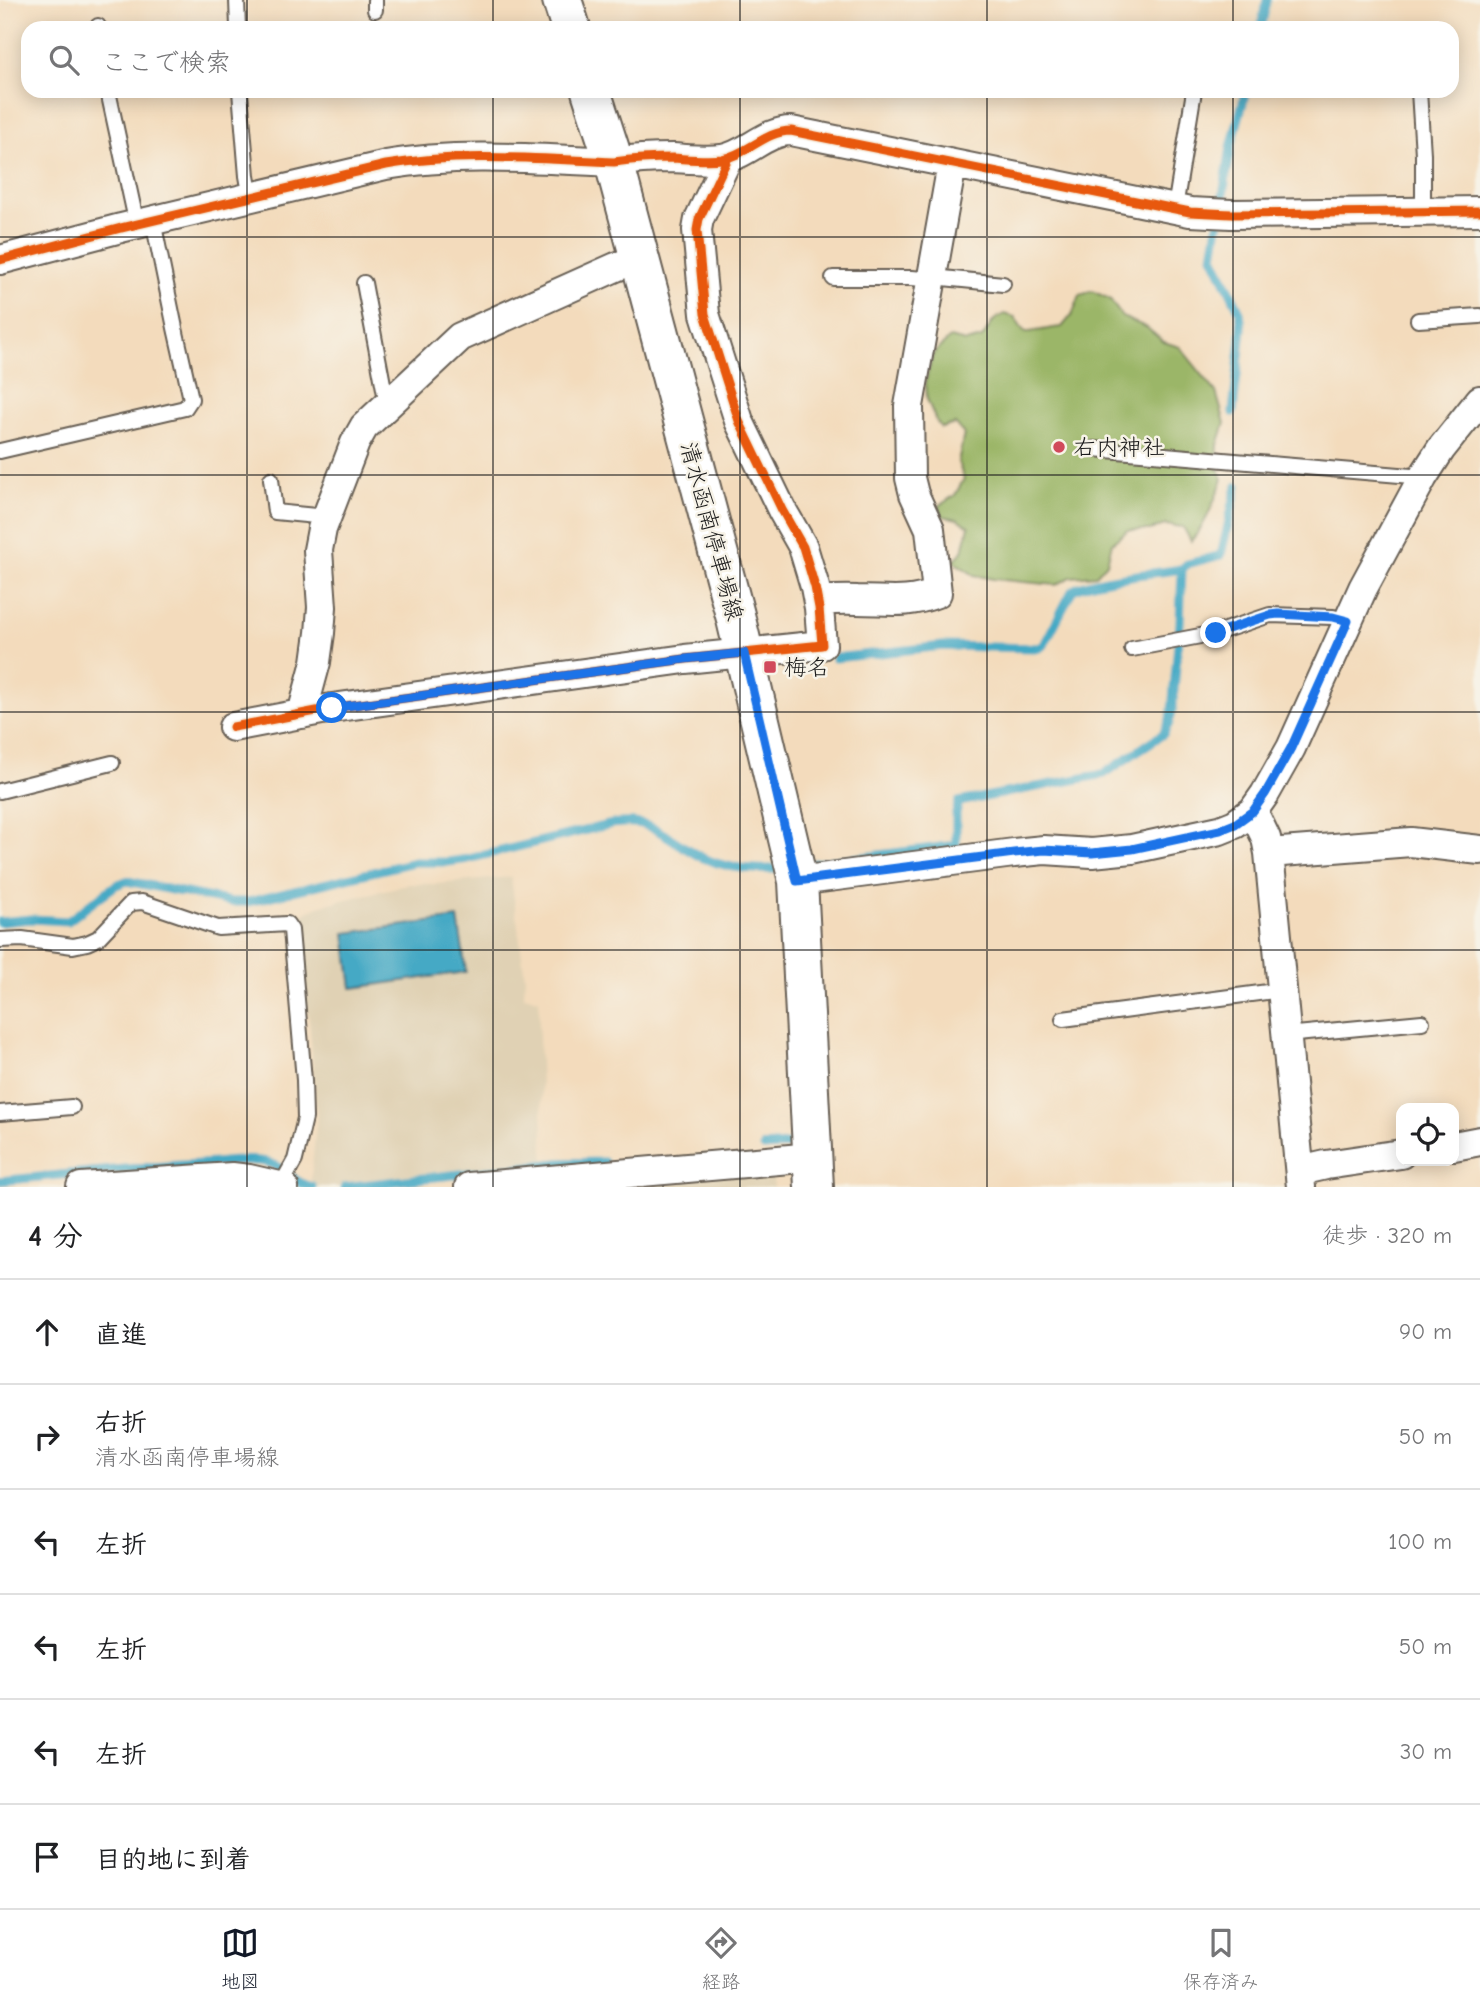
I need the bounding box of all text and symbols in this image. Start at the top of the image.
search box [21,21,1459,98]
icon: search [45,41,83,79]
text: ここで検索 [101,48,231,78]
place label: 右内神社 [1073,434,1165,461]
street label: 清水函南停車場線 [675,439,748,623]
marker: 右内神社 [1051,439,1067,455]
route end [1200,617,1231,648]
place label: 梅名 [784,654,830,681]
marker: 梅名 [762,659,778,675]
route start [316,692,347,723]
map controls [1396,1103,1459,1166]
button: locate [1396,1103,1459,1166]
text: 4 分 [28,1219,83,1254]
text: 徒歩 · 320 m [1322,1222,1452,1249]
icon: ahead [28,1313,66,1351]
text: 90 m [1399,1318,1452,1345]
text: 直進 [95,1320,147,1350]
text: 右折 [95,1408,147,1438]
icon: right [28,1418,66,1456]
text: 50 m [1399,1423,1452,1450]
text: 清水函南停車場線 [95,1444,279,1471]
icon: left [28,1523,66,1561]
text: 100 m [1388,1528,1452,1555]
text: 左折 [95,1530,147,1560]
icon: left [28,1628,66,1666]
text: 50 m [1399,1633,1452,1660]
text: 左折 [95,1635,147,1665]
icon: left [28,1733,66,1771]
text: 30 m [1400,1738,1452,1765]
text: 左折 [95,1740,147,1770]
icon: arrive [28,1838,66,1876]
text: 目的地に到着 [95,1845,251,1875]
tab: 地図 [221,1924,259,1993]
tab: 経路 [702,1924,740,1993]
tab: 保存済み [1183,1924,1259,1993]

